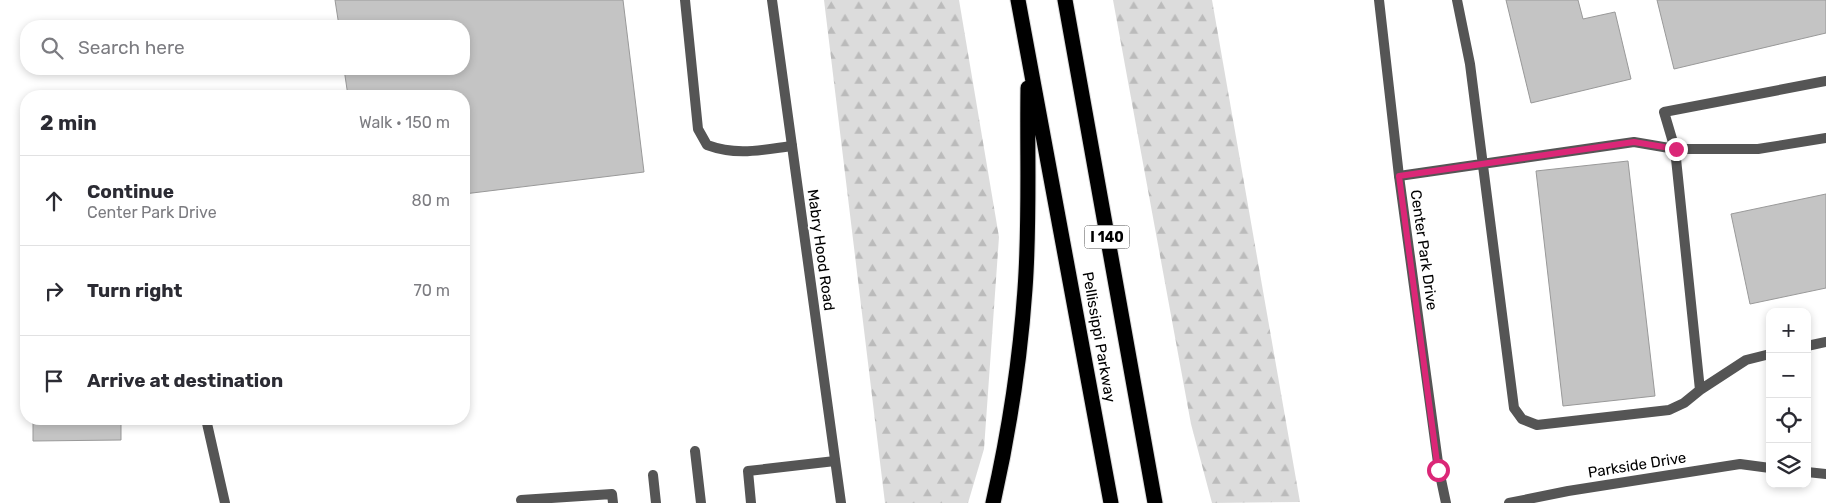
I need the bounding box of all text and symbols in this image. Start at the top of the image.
search box [20,20,470,75]
icon: search [38,34,66,62]
text: Search here [78,36,185,59]
text: 2 min [40,110,97,135]
text: Walk · 150 m [359,113,450,132]
route end [1665,138,1688,161]
text: Continue [87,180,174,203]
icon: ahead [40,187,68,215]
street label: Mabry Hood Road [804,188,838,312]
street label: Center Park Drive [1407,189,1441,311]
text: 80 m [412,191,450,210]
text: Center Park Drive [87,203,217,222]
road number: I 140 [1084,226,1130,248]
street label: Pellissippi Parkway [1079,270,1119,404]
icon: right [40,277,68,305]
text: Turn right [87,279,182,302]
text: 70 m [413,281,450,300]
map controls [1766,308,1811,488]
button: + [1766,308,1811,353]
button: − [1766,353,1811,398]
icon: arrive [40,367,68,395]
text: Arrive at destination [87,369,283,392]
button: locate [1766,398,1811,443]
button: layers [1766,443,1811,488]
street label: Parkside Drive [1586,448,1688,482]
route start [1427,459,1450,482]

